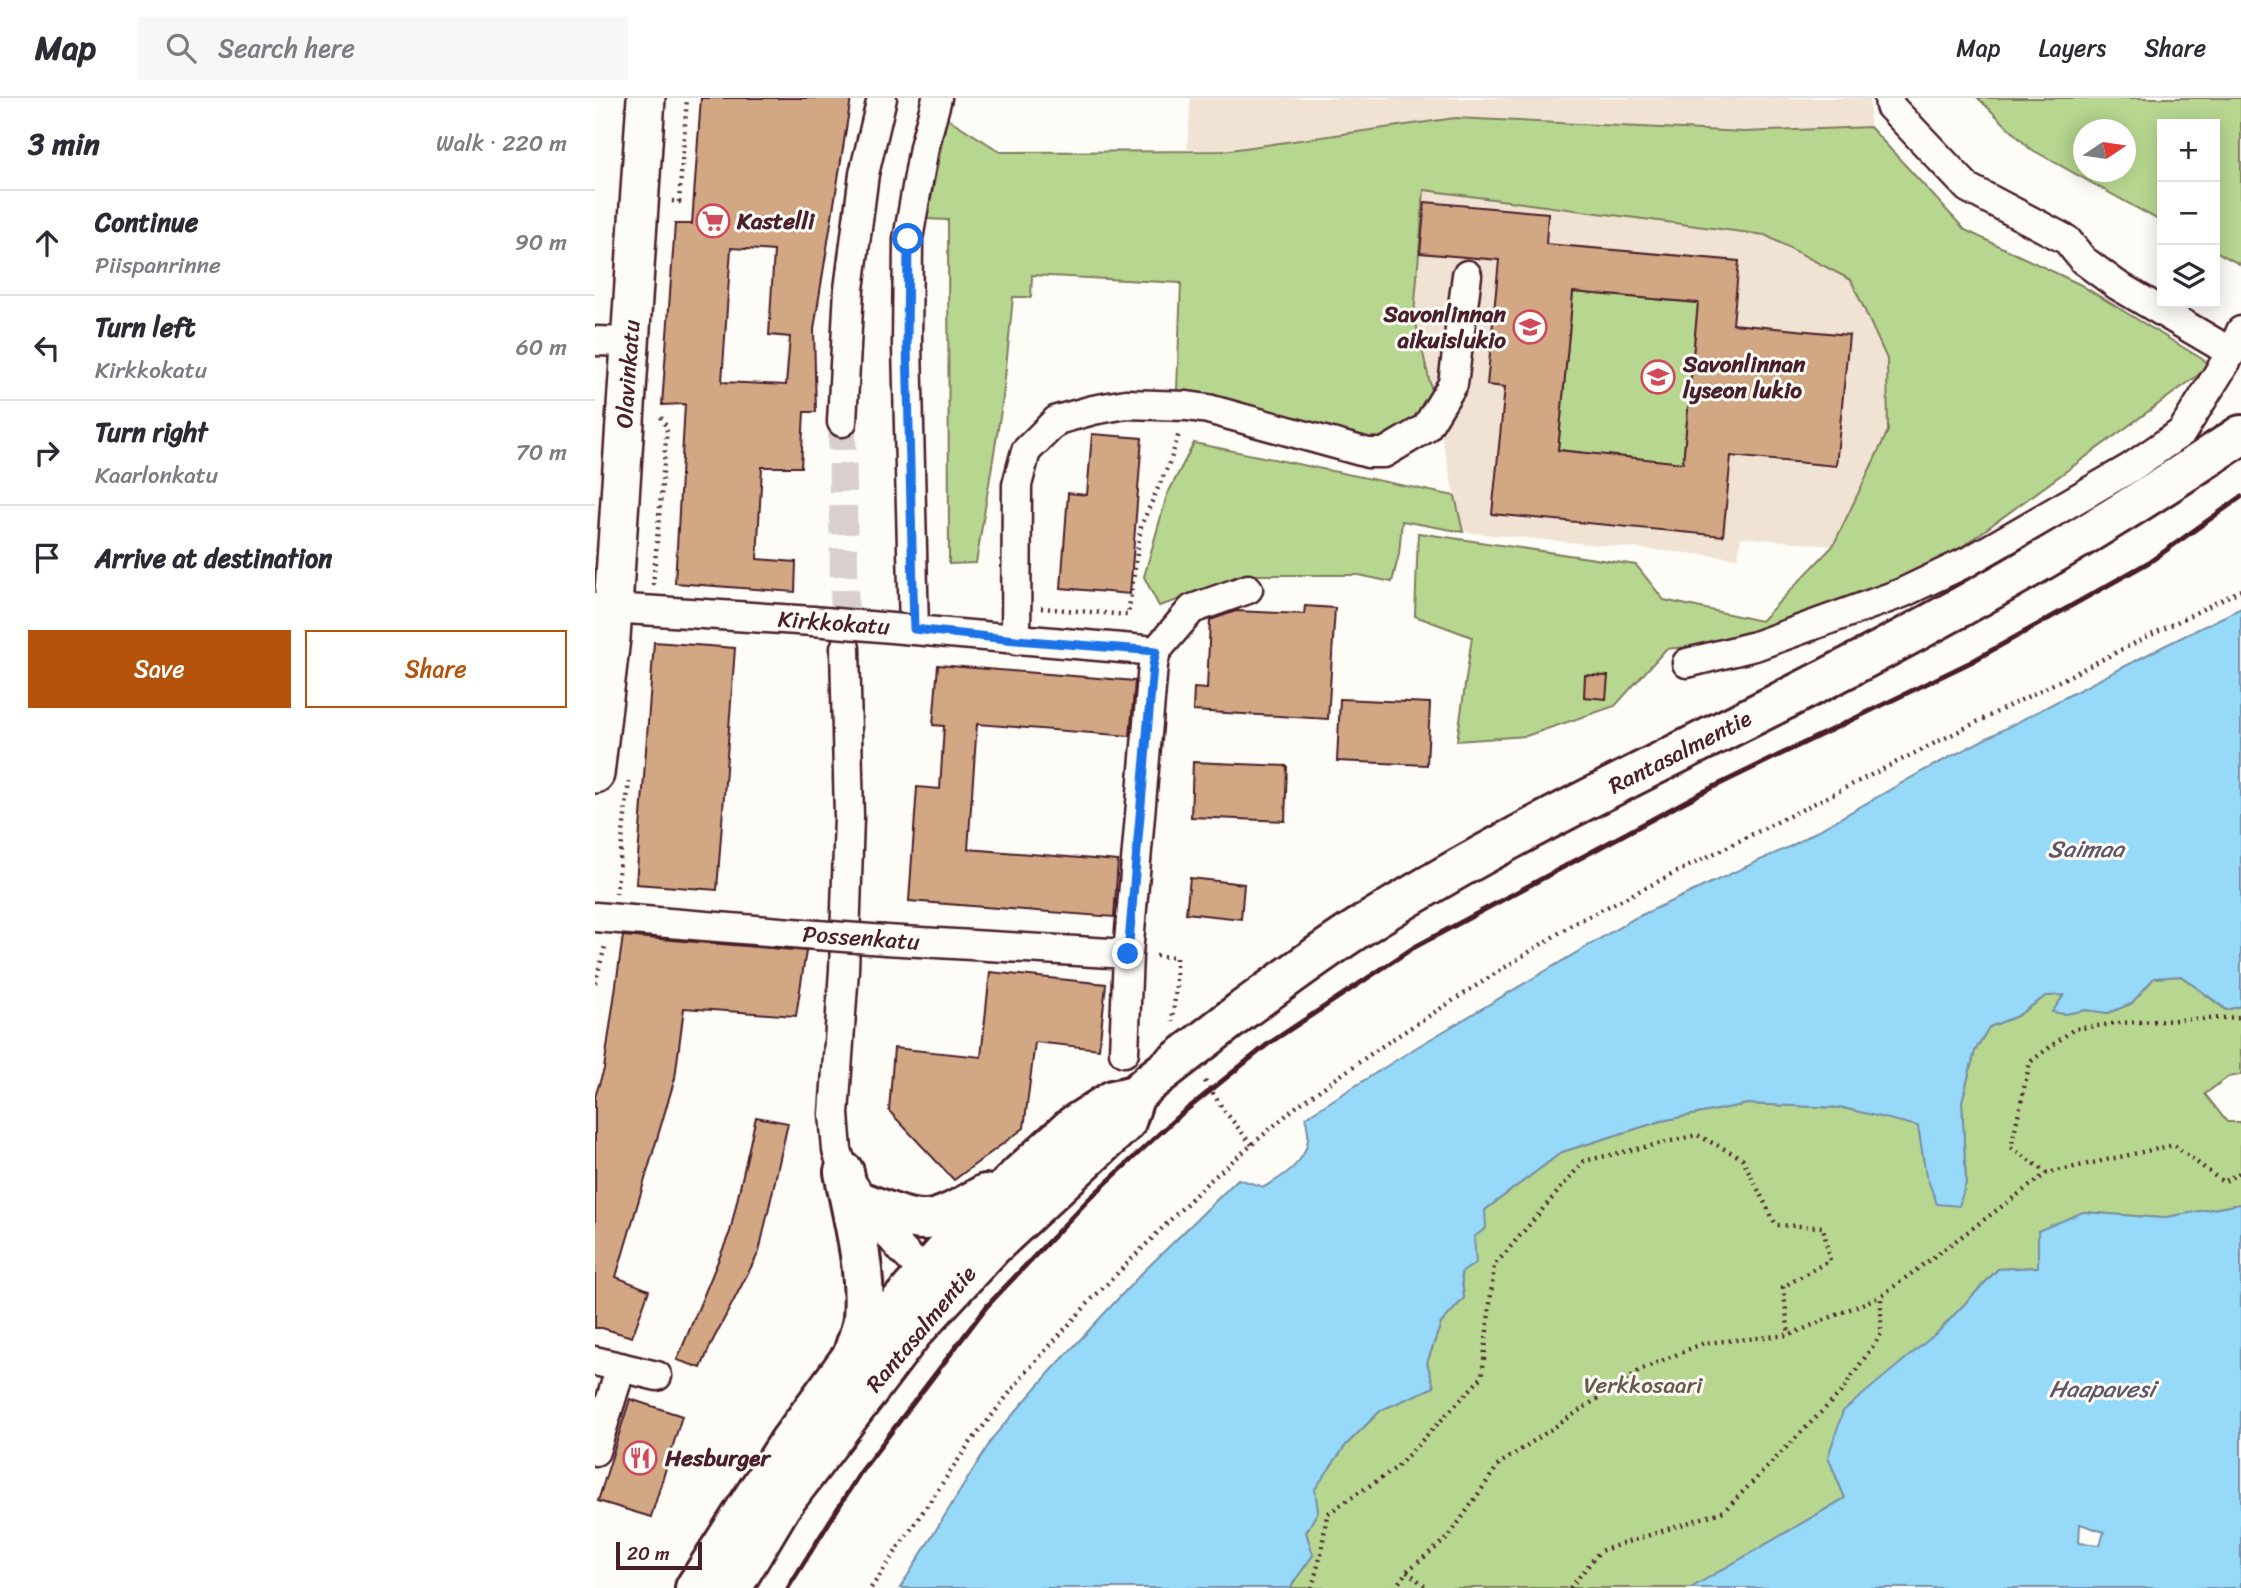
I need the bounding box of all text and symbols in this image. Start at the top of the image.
search box [138,17,628,80]
text: Map [35,19,96,77]
text: Search here [218,25,355,71]
text: Map [1956,27,2001,69]
text: Layers [2039,27,2106,69]
text: Share [2144,27,2206,69]
icon: search [162,29,200,67]
text: 3 min [28,117,100,171]
north arrow [2073,119,2136,182]
map controls [2157,119,2220,308]
button: + [2157,119,2220,182]
text: Walk · 220 m [436,123,567,164]
button: − [2157,182,2220,245]
text: Continue [95,199,198,245]
place label: Kastelli [736,201,816,242]
supermarket icon: Kastelli [694,202,732,240]
text: 90 m [515,222,567,263]
route start [892,223,923,254]
icon: ahead [28,224,66,262]
text: Piispanrinne [95,245,221,286]
button: layers [2157,245,2220,308]
place label: Savonlinnan aikuislukio [1383,294,1507,361]
text: Turn left [95,304,195,350]
school or university icon: Savonlinnan aikuislukio [1511,308,1549,346]
street label: Olavinkatu [604,318,652,430]
text: 60 m [516,327,567,368]
icon: left [28,329,66,367]
place label: Savonlinnan lyseon lukio [1682,344,1806,411]
text: Kirkkokatu [95,350,207,391]
school or university icon: Savonlinnan lyseon lukio [1639,358,1677,396]
text: Turn right [95,409,208,455]
text: 70 m [516,432,567,473]
icon: right [28,434,66,472]
text: Kaarlonkatu [95,455,218,496]
text: Arrive at destination [95,535,332,581]
icon: arrive [28,539,66,577]
street label: Kirkkokatu [777,599,892,647]
button: Save [28,630,291,708]
button: Share [305,630,567,708]
street label: Rantasalmentie [1601,698,1759,806]
water label: Saimaa [2048,828,2126,870]
street label: Possenkatu [801,913,922,963]
route end [1112,938,1143,969]
street label: Rantasalmentie [855,1256,987,1402]
park label: Verkkosaari [1584,1365,1703,1406]
water label: Haapavesi [2049,1368,2159,1410]
place label: Hesburger [664,1438,772,1479]
restaurant icon: Hesburger [621,1439,659,1477]
text: 20 m [627,1537,670,1570]
scale bar [616,1539,702,1571]

